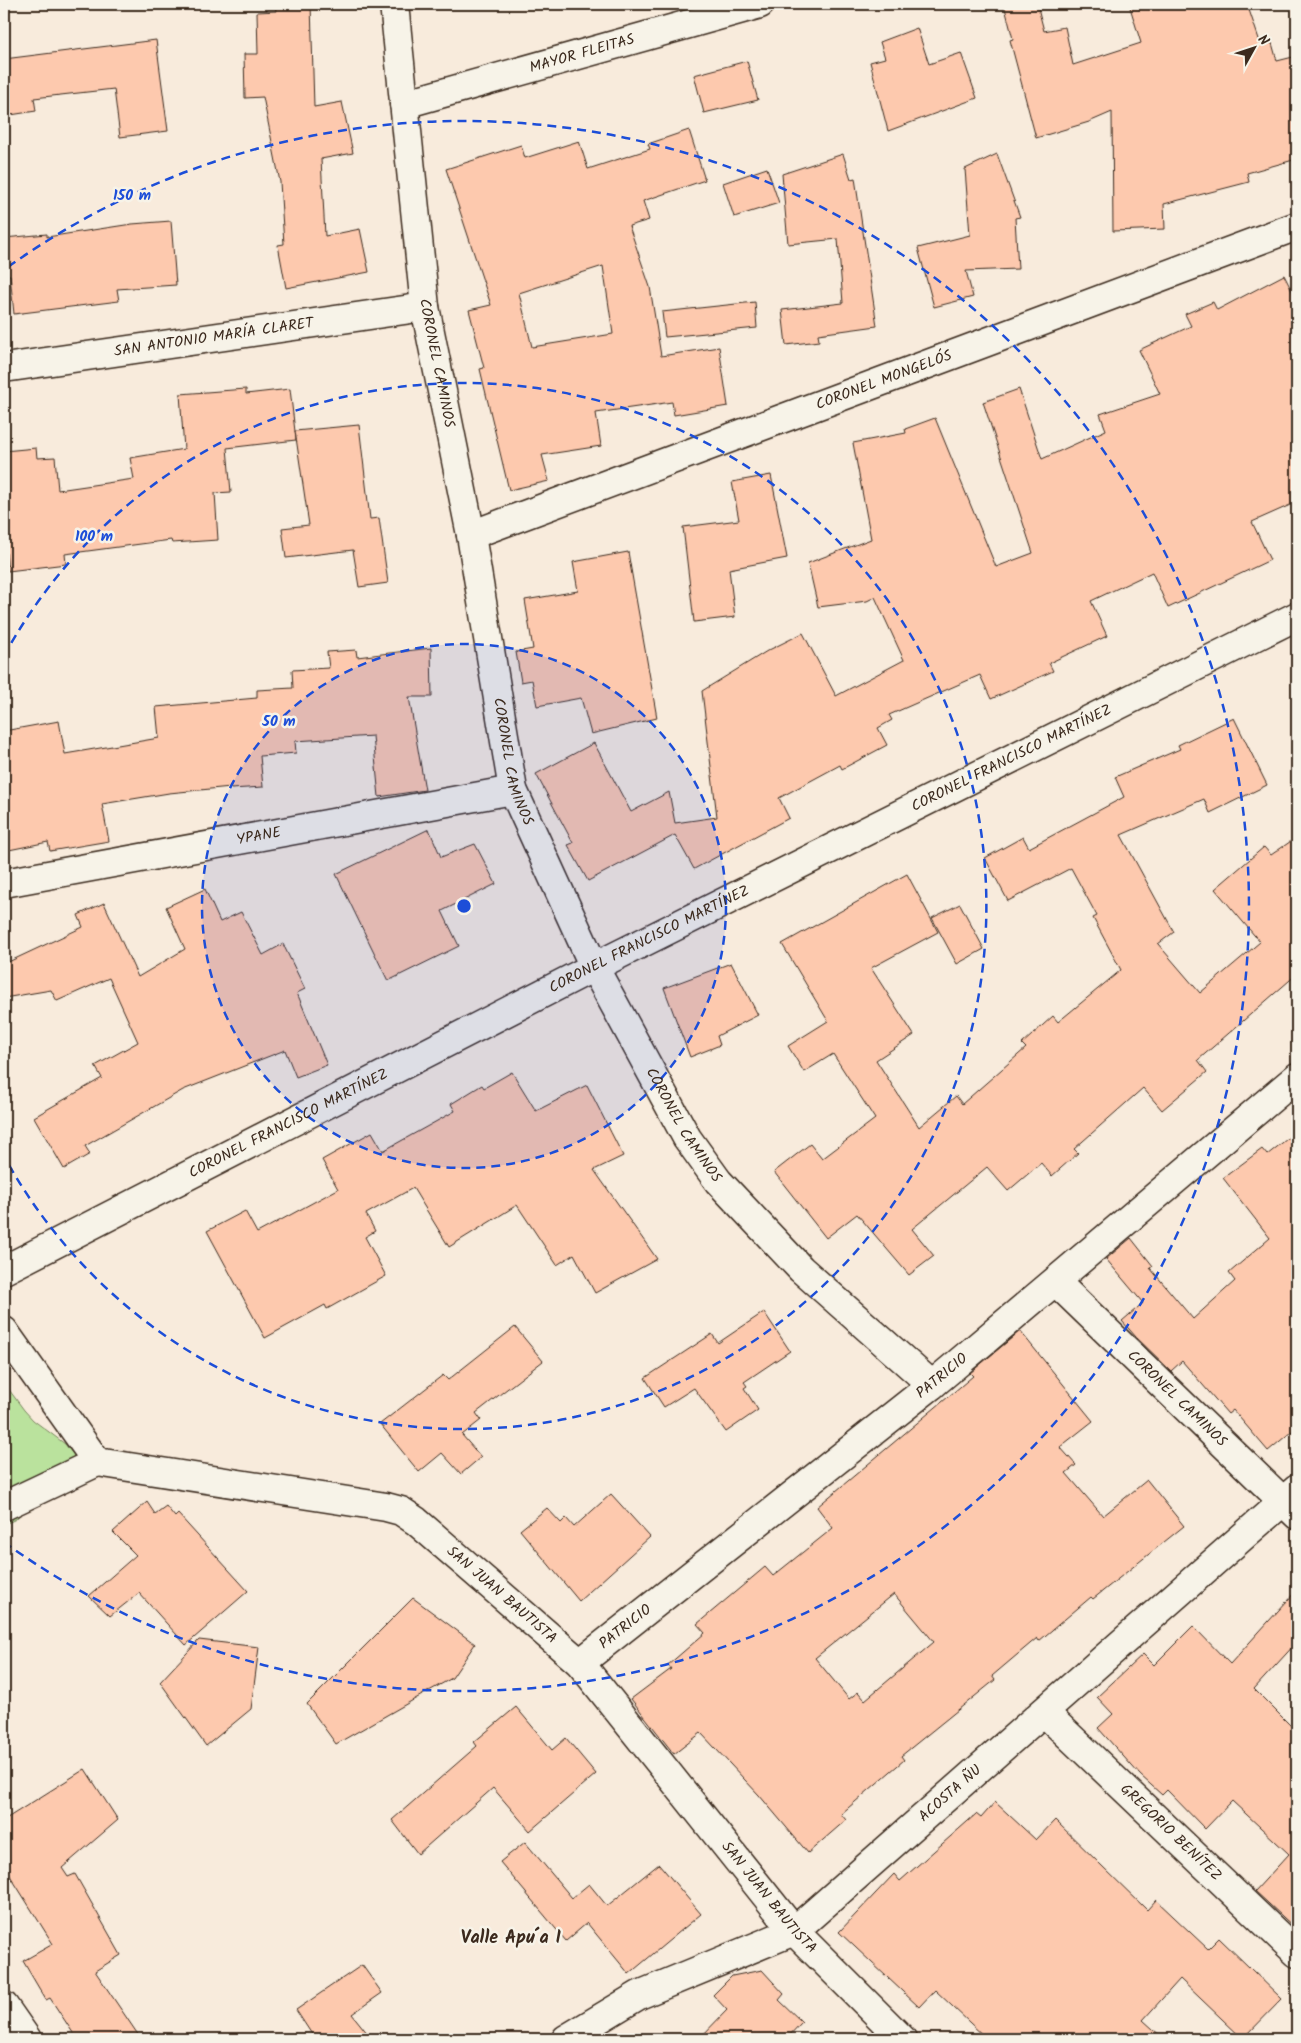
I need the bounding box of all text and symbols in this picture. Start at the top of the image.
north arrow [1228,22,1278,72]
street label: MAYOR FLEITAS [527,28,637,80]
text: N [1252,30,1275,51]
text: 150 m [113,184,151,208]
street label: CORONEL CAMINOS [412,298,461,430]
street label: SAN ANTONIO MARÍA CLARET [113,311,317,364]
street label: CORONEL MONGELÓS [812,344,956,417]
text: 100 m [75,525,113,549]
street label: CORONEL CAMINOS [486,696,540,830]
street label: CORONEL FRANCISCO MARTÍNEZ [907,698,1116,819]
text: 50 m [261,710,296,734]
street label: YPANE [235,820,284,852]
street label: CORONEL FRANCISCO MARTÍNEZ [545,879,754,1000]
centre of rings [455,897,473,915]
street label: CORONEL FRANCISCO MARTÍNEZ [185,1062,393,1185]
street label: CORONEL CAMINOS [639,1063,728,1188]
street label: CORONEL CAMINOS [1121,1345,1232,1453]
street label: PATRICIO [911,1347,974,1405]
street label: SAN JUAN BAUTISTA [441,1540,562,1650]
street label: PATRICIO [594,1599,657,1656]
street label: ACOSTA ÑU [913,1759,987,1828]
street label: GREGORIO BENÍTEZ [1114,1778,1227,1887]
street label: SAN JUAN BAUTISTA [715,1836,823,1960]
district label: Valle Apu´a I [461,1924,562,1953]

